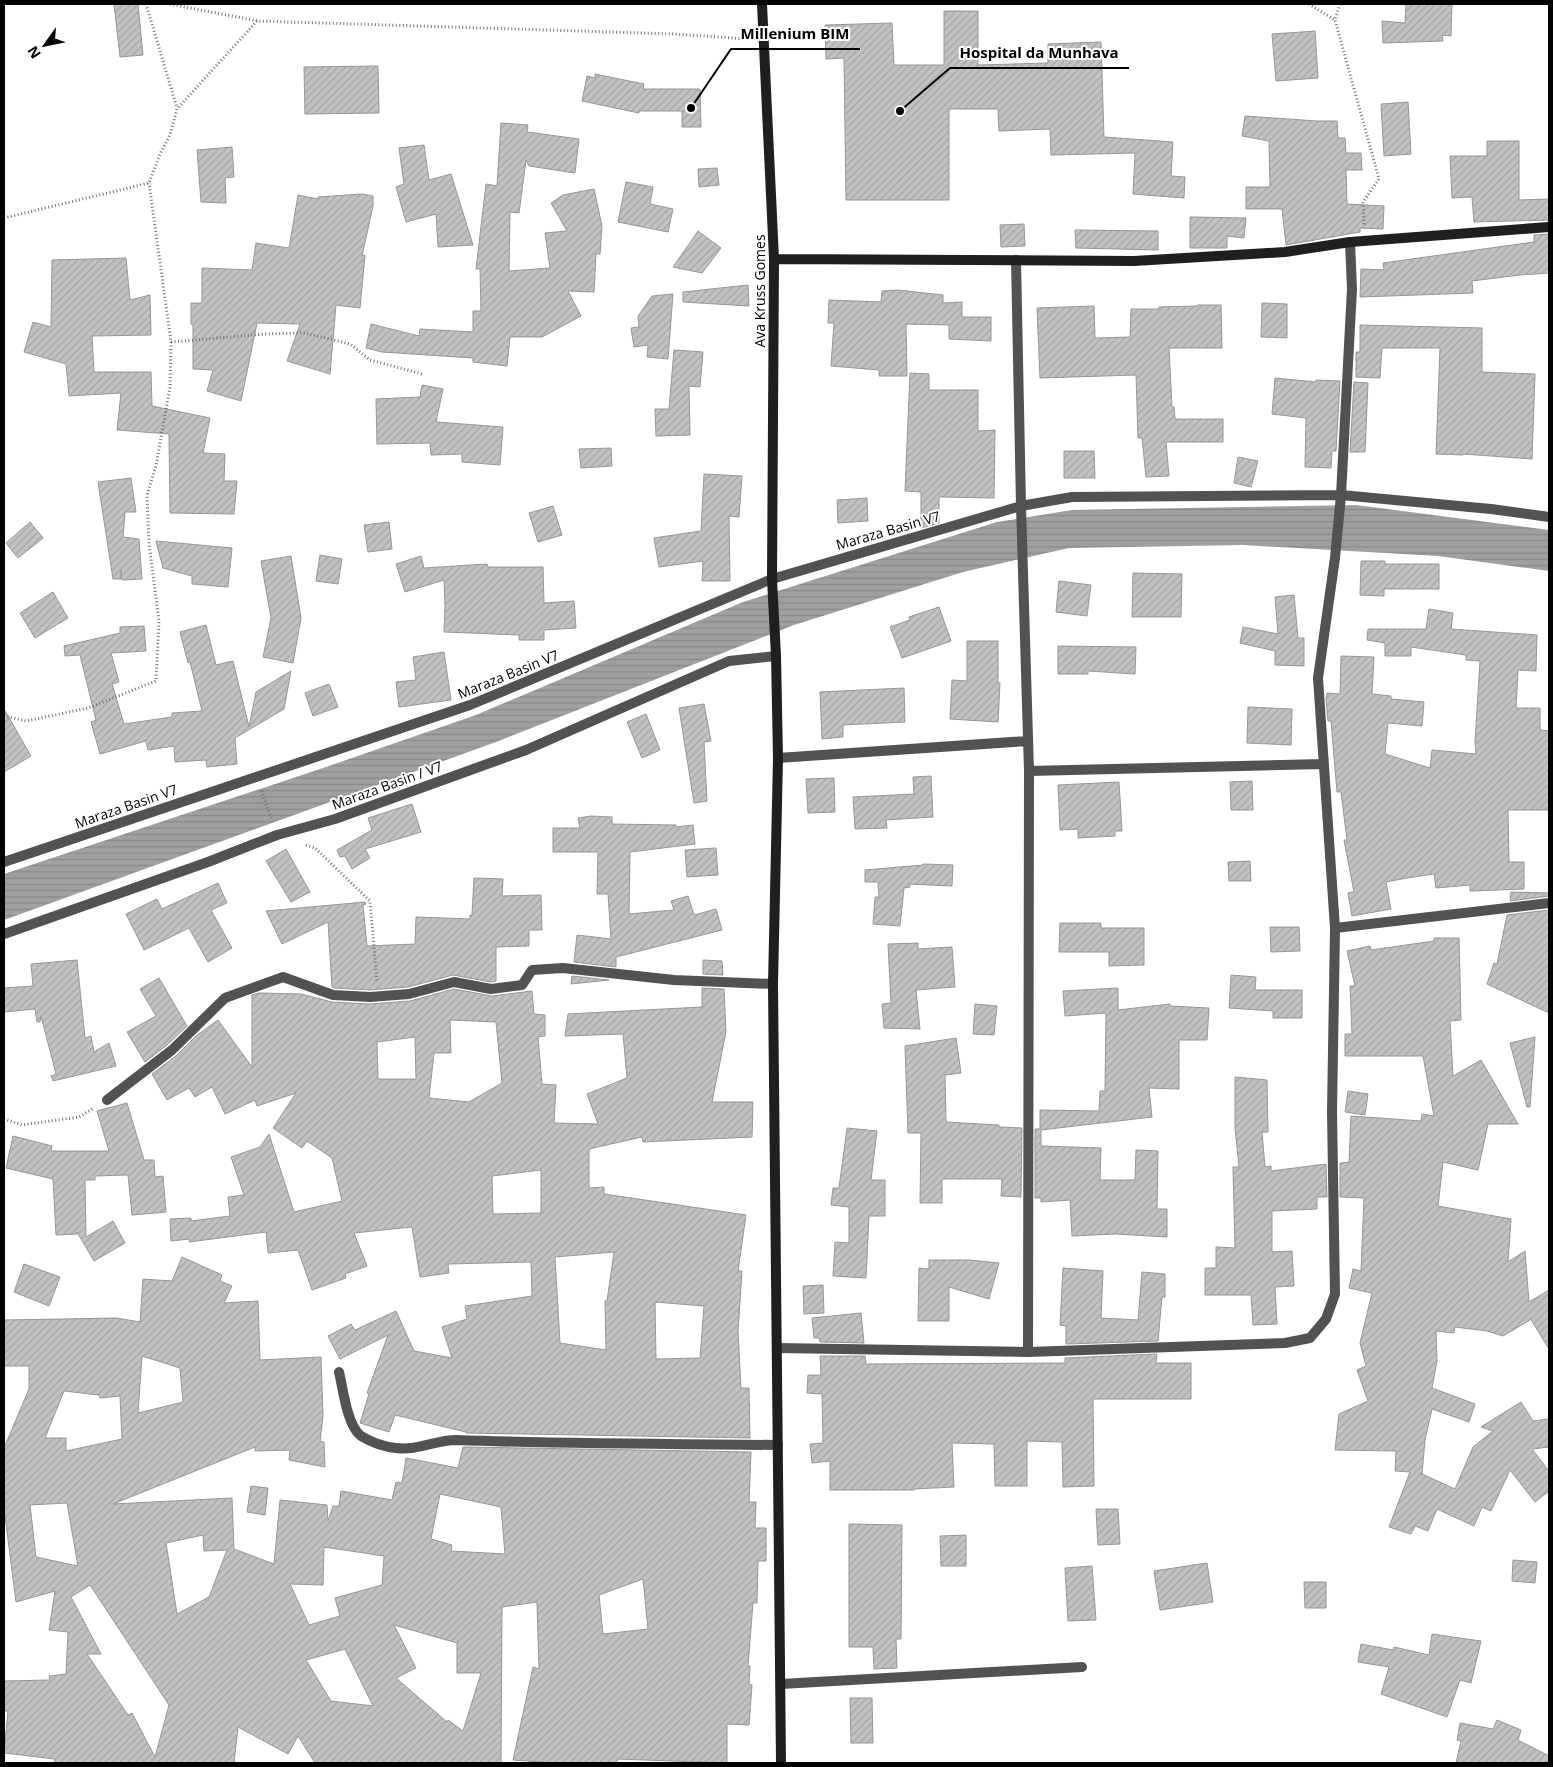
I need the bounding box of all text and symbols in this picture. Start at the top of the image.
callout: Millenium BIM [731,19,860,49]
north arrow [20,20,70,70]
text: Millenium BIM [741,23,849,43]
callout: Hospital da Munhava [950,38,1129,68]
text: N [23,42,45,62]
text: Hospital da Munhava [959,42,1119,62]
street label: Ava Kruss Gomes [750,234,769,348]
street label: Maraza Basin V7 [834,506,942,554]
street label: Maraza Basin V7 [455,645,561,703]
street label: Maraza Basin / V7 [329,756,445,814]
street label: Maraza Basin V7 [72,780,180,832]

